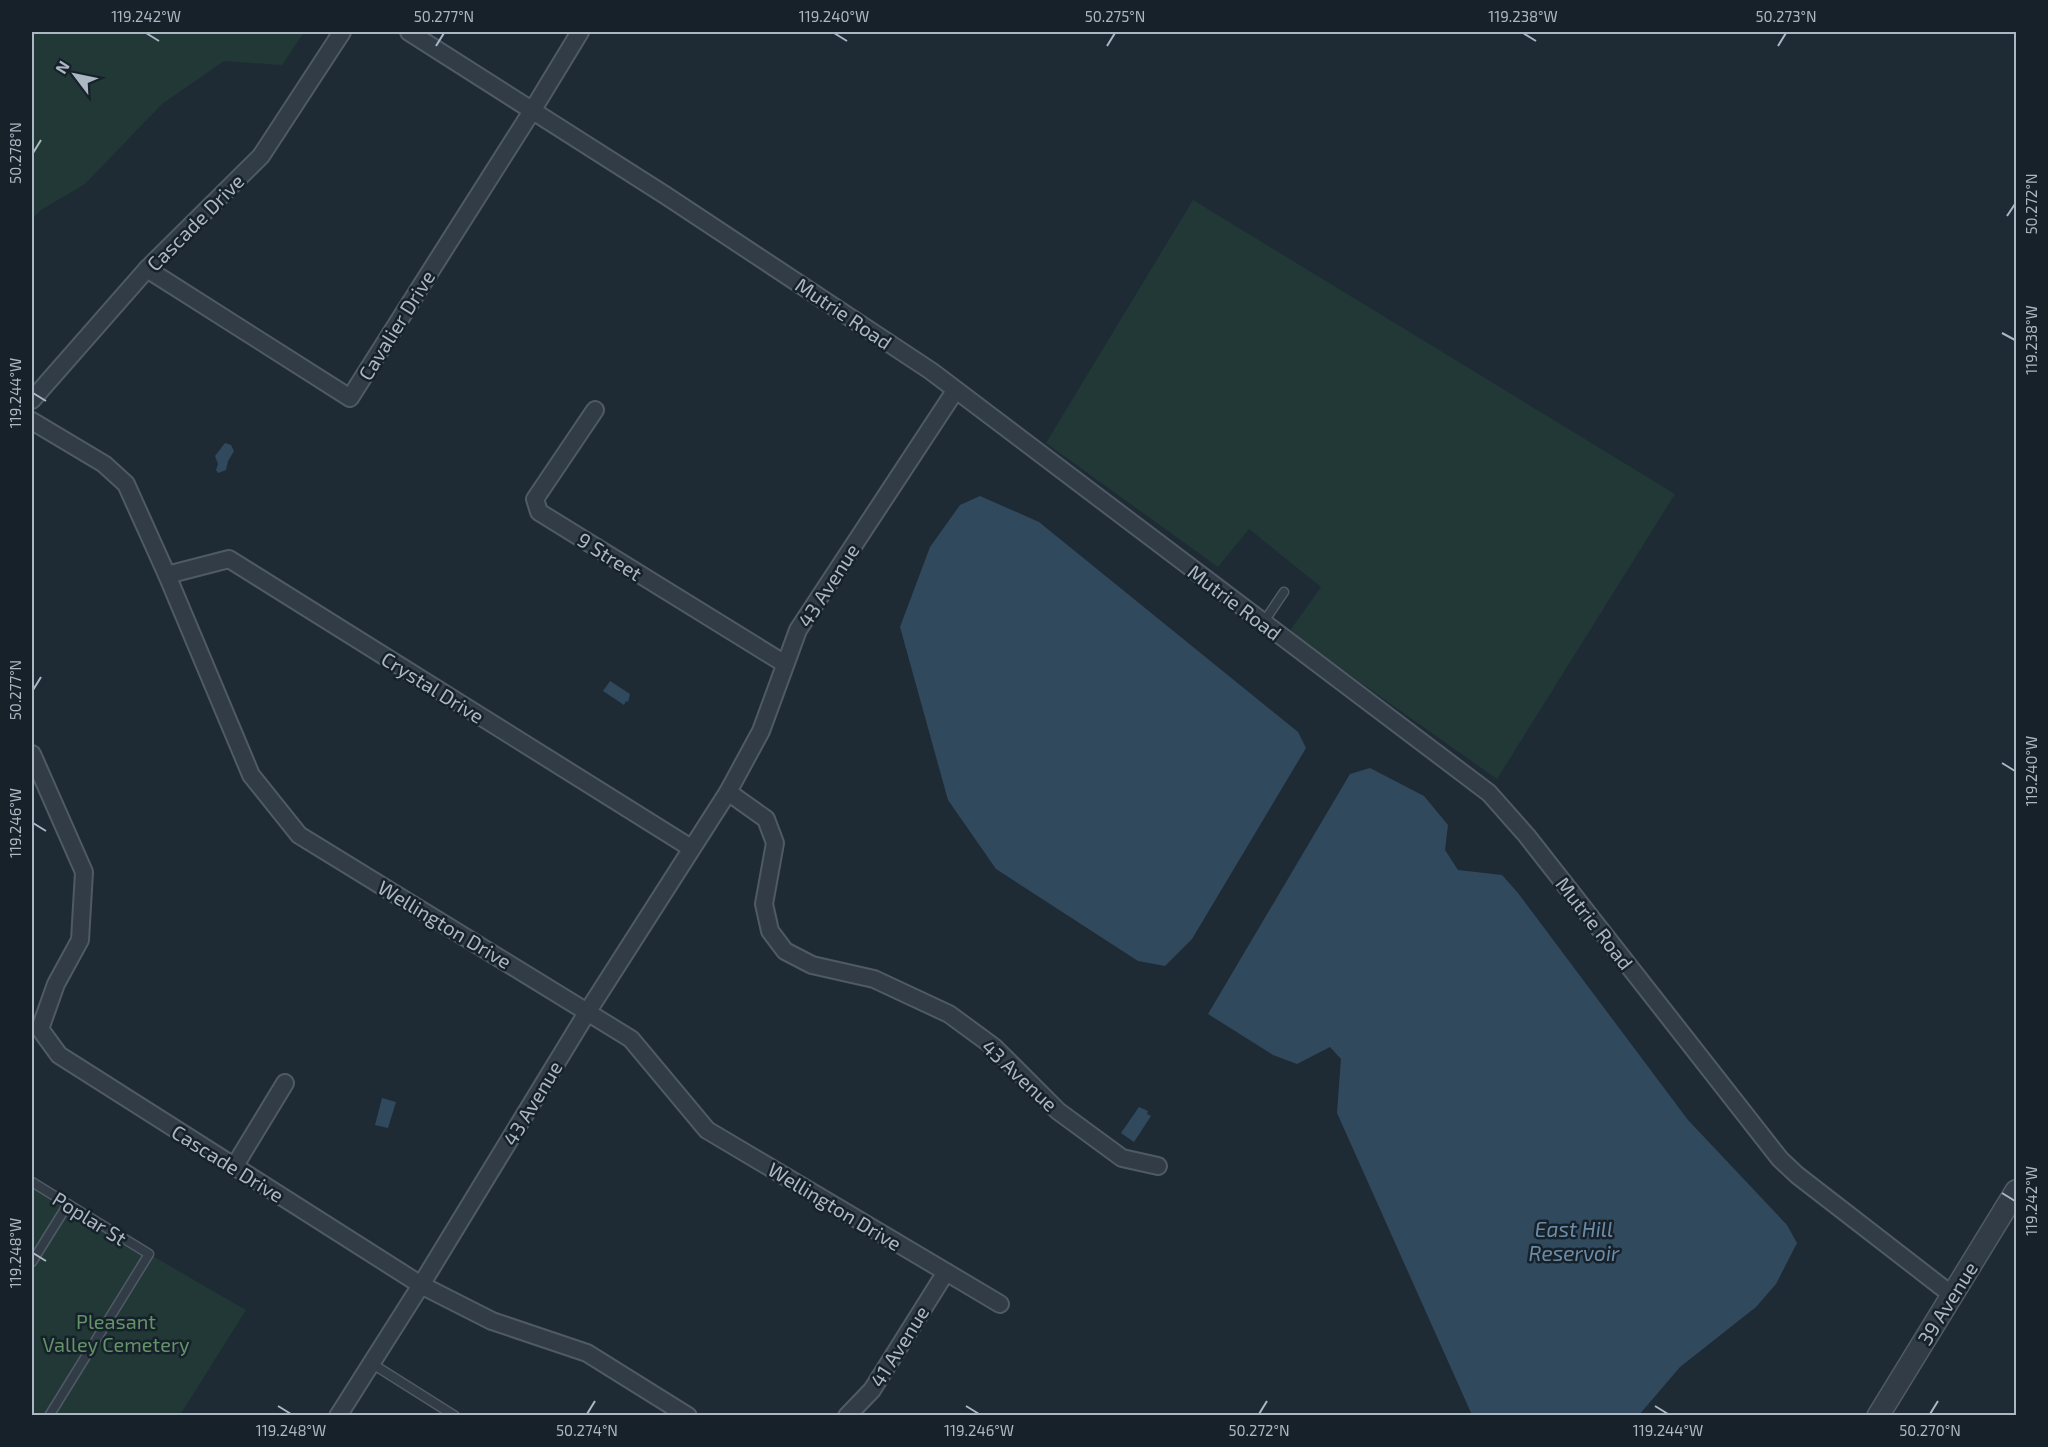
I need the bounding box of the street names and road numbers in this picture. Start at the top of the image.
street label: Cascade Drive [141,168,249,276]
street label: Cavalier Drive [353,266,439,384]
street label: Mutrie Road [791,272,897,354]
street label: 9 Street [573,527,647,585]
street label: 43 Avenue [792,539,864,631]
street label: Mutrie Road [1184,559,1286,645]
street label: Crystal Drive [377,646,489,728]
street label: Mutrie Road [1551,872,1639,974]
street label: Wellington Drive [374,875,516,973]
street label: 43 Avenue [977,1034,1063,1116]
street label: 43 Avenue [497,1056,567,1150]
street label: Cascade Drive [168,1119,288,1207]
street label: Wellington Drive [764,1157,906,1255]
street label: Poplar St [49,1186,132,1250]
street label: 39 Avenue [1912,1257,1982,1349]
street label: 41 Avenue [865,1301,933,1391]

